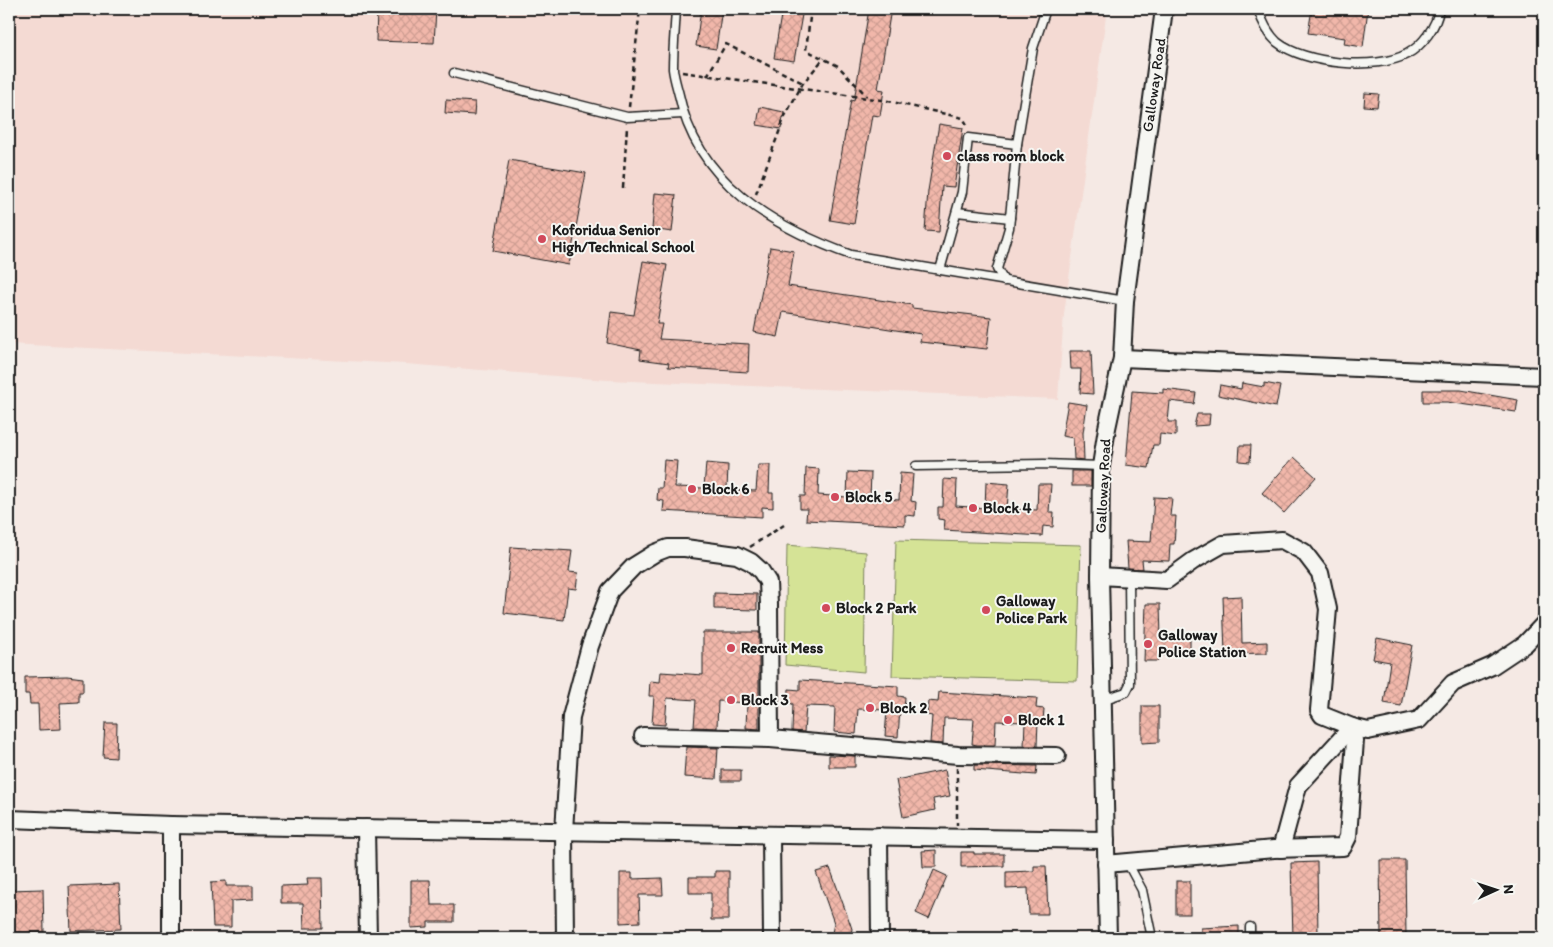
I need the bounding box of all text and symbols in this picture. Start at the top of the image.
street label: Galloway Road [1138,37,1170,133]
place label: class room block [957,147,1065,165]
marker: class room block [941,150,953,162]
place label: Koforidua Senior High/Technical School [552,221,695,257]
marker: Koforidua Senior High/Technical School [536,233,548,245]
street label: Galloway Road [1092,438,1114,534]
place label: Block 6 [702,480,750,498]
marker: Block 6 [686,483,698,495]
place label: Block 5 [845,488,893,506]
marker: Block 5 [829,491,841,503]
place label: Block 4 [983,499,1032,517]
marker: Block 4 [967,502,979,514]
place label: Galloway Police Park [996,592,1067,627]
place label: Block 2 Park [836,599,917,617]
marker: Block 2 Park [820,602,832,614]
marker: Galloway Police Park [980,604,992,616]
place label: Galloway Police Station [1158,626,1247,661]
marker: Galloway Police Station [1142,638,1154,650]
place label: Recruit Mess [741,639,823,657]
marker: Recruit Mess [725,642,737,654]
place label: Block 3 [741,691,789,709]
marker: Block 3 [725,694,737,706]
place label: Block 2 [880,699,928,717]
marker: Block 2 [864,702,876,714]
place label: Block 1 [1018,711,1065,729]
marker: Block 1 [1002,714,1014,726]
north arrow [1470,864,1520,914]
text: N [1500,884,1517,895]

